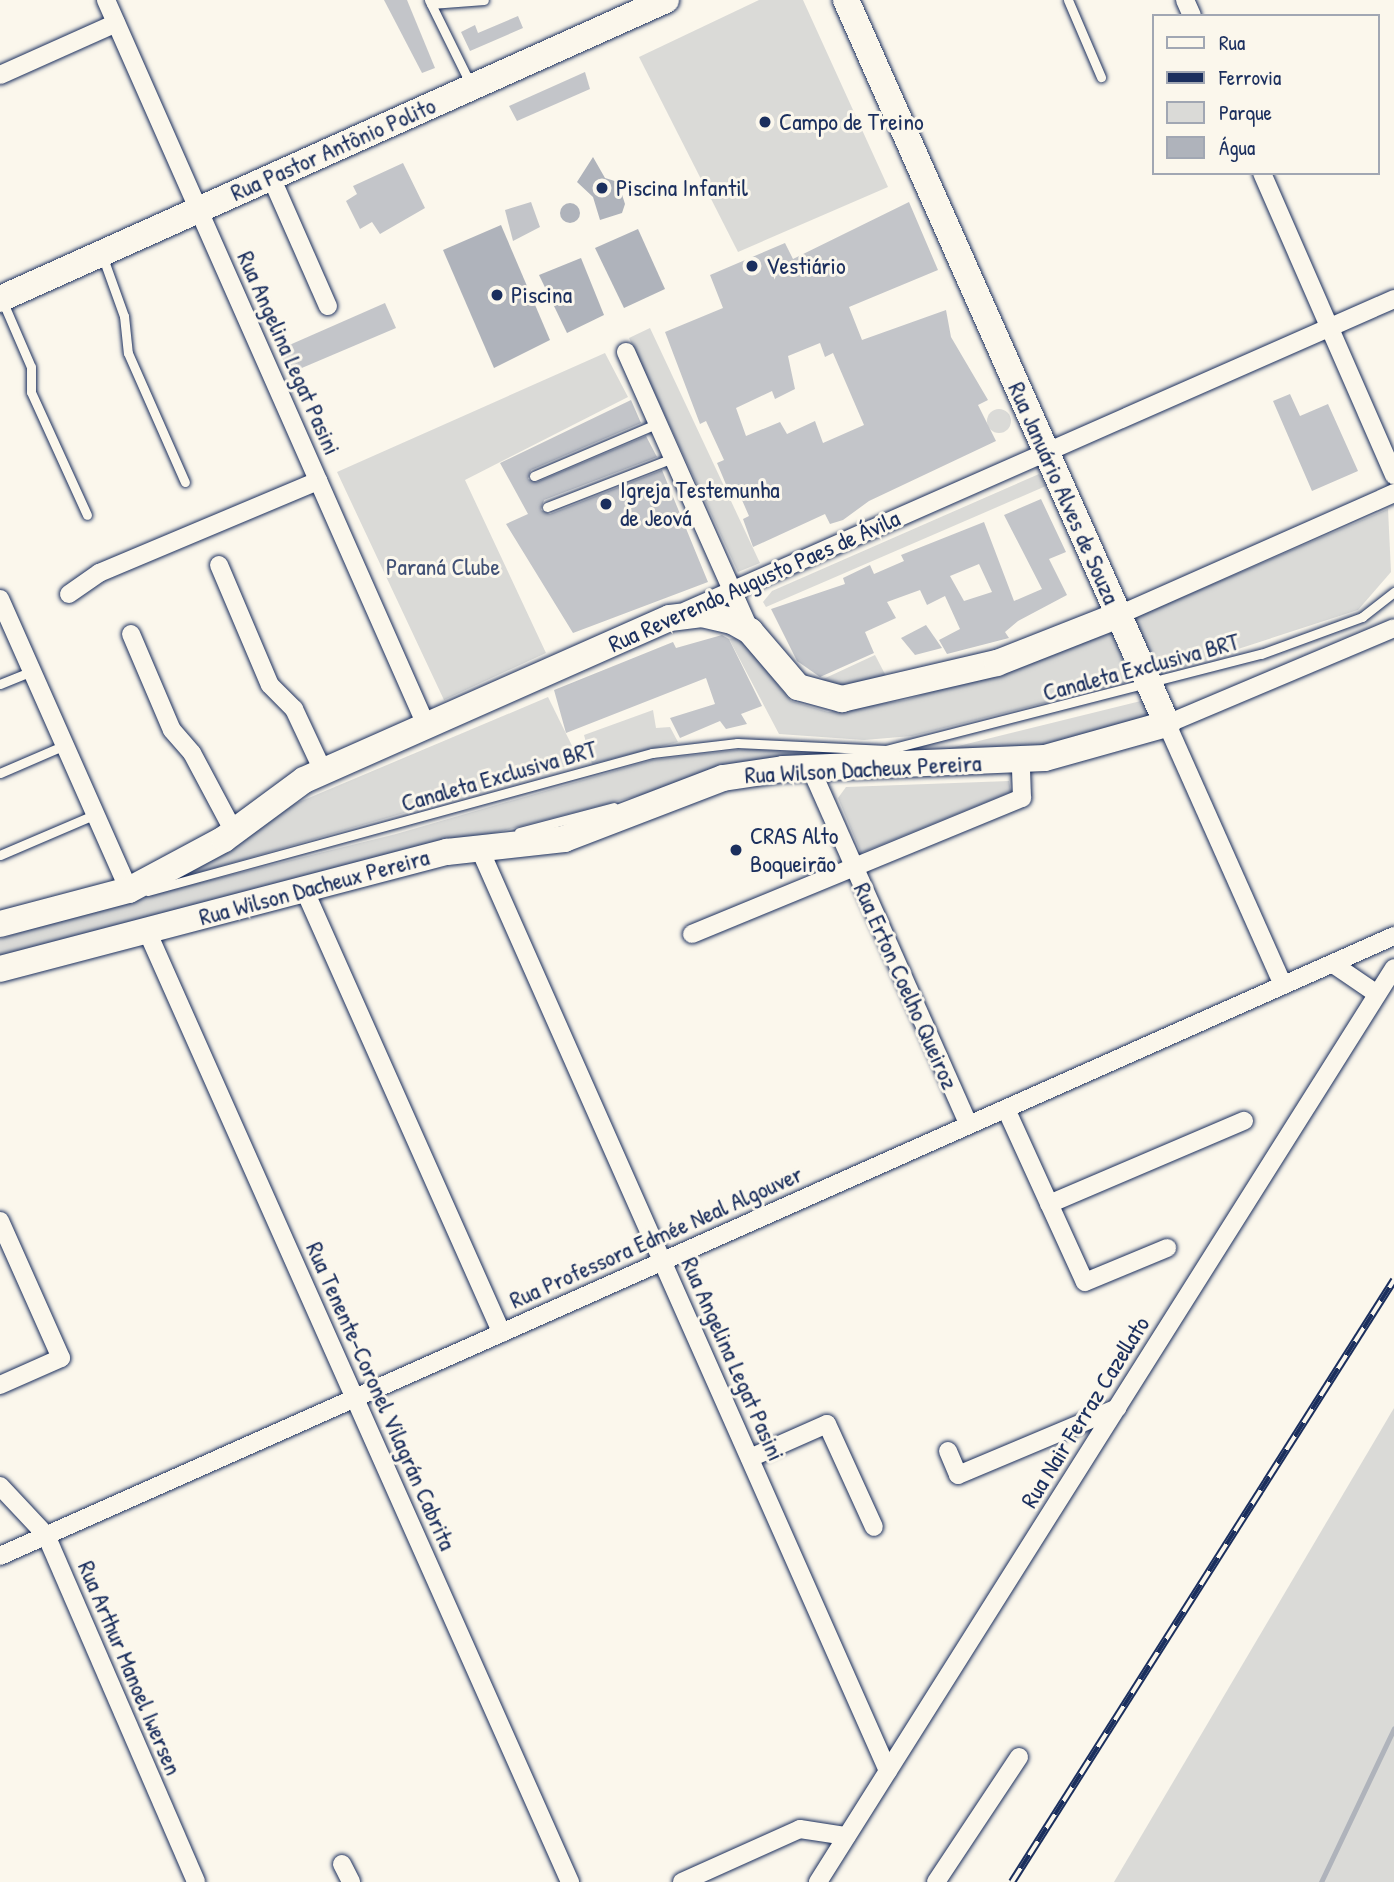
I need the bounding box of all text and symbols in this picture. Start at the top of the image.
legend [1152,14,1380,175]
text: Rua [1219,28,1245,57]
text: Ferrovia [1219,63,1281,92]
street label: Rua Pastor Antônio Polito [226,91,440,207]
text: Parque [1219,98,1272,127]
place label: Campo de Treino [779,108,924,136]
marker: Campo de Treino [757,114,773,130]
text: Água [1219,133,1255,162]
place label: Piscina Infantil [616,174,748,202]
marker: Piscina Infantil [594,180,610,196]
street label: Rua Angelina Legat Pasini [231,247,347,459]
place label: Vestiário [766,252,846,280]
marker: Vestiário [744,258,760,274]
place label: Piscina [511,281,572,309]
marker: Piscina [489,287,505,303]
street label: Rua Januário Alves de Souza [1002,378,1126,608]
place label: Igreja Testemunha de Jeová [620,476,780,532]
marker: Igreja Testemunha de Jeová [598,496,614,512]
street label: Rua Reverendo Augusto Paes de Ávila [604,504,904,658]
park label: Paraná Clube [386,553,500,581]
street label: Canaleta Exclusiva BRT [1040,627,1242,707]
street label: Canaleta Exclusiva BRT [398,734,600,818]
street label: Rua Wilson Dacheux Pereira [744,748,982,790]
place label: CRAS Alto Boqueirão [750,822,838,878]
street label: Rua Wilson Dacheux Pereira [196,842,432,932]
marker: CRAS Alto Boqueirão [728,842,744,858]
street label: Rua Erton Coelho Queiroz [847,878,965,1094]
street label: Rua Professora Edmée Neal Algouver [505,1159,807,1315]
street label: Rua Tenente-Coronel Vilagrán Cabrita [300,1238,462,1554]
street label: Rua Angelina Legat Pasini [675,1253,791,1465]
street label: Rua Nair Ferraz Cazellato [1014,1311,1156,1513]
street label: Rua Arthur Manoel Iwersen [72,1557,188,1779]

